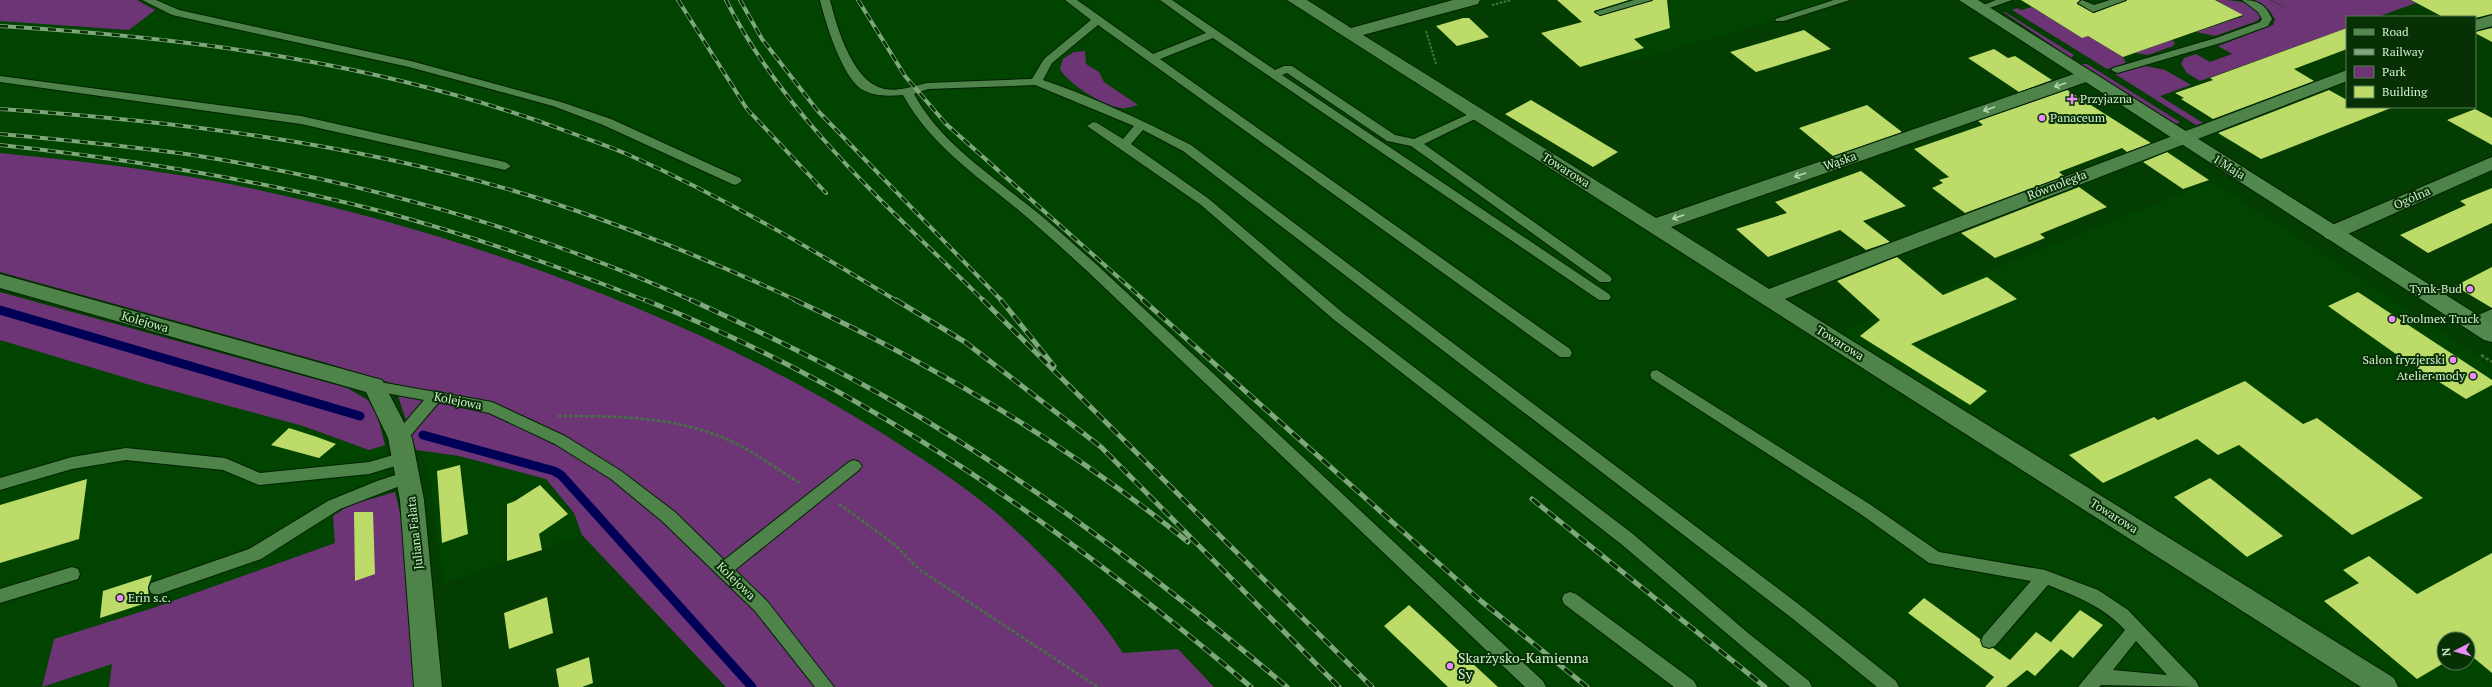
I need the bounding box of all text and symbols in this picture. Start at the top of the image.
legend [2346,16,2476,108]
text: Road [2382,24,2409,39]
text: Railway [2382,44,2425,59]
text: Park [2382,64,2407,79]
one-way arrow [2053,82,2066,89]
text: Building [2382,84,2428,99]
place label: Przyjazna [2080,91,2132,106]
marker: Przyjazna [2067,94,2077,104]
one-way arrow [1984,106,1996,114]
place label: Panaceum [2050,110,2106,125]
marker: Panaceum [2037,113,2047,123]
street label: Wąska [1821,148,1858,173]
street label: Towarowa [1539,149,1593,190]
street label: 1 Maja [2210,151,2248,182]
street label: Równoległa [2025,166,2089,203]
one-way arrow [1794,172,1807,179]
street label: Ogólna [2391,183,2432,212]
one-way arrow [1672,214,1684,222]
place label: Tynk-Bud [2410,281,2462,296]
marker: Tynk-Bud [2465,284,2475,294]
street label: Kolejowa [120,308,170,335]
place label: Toolmex Truck [2400,311,2480,326]
marker: Toolmex Truck [2387,314,2397,324]
street label: Towarowa [1813,322,1867,363]
place label: Salon fryzjerski [2363,352,2445,367]
marker: Salon fryzjerski [2448,355,2458,365]
place label: Atelier mody [2396,368,2466,383]
marker: Atelier mody [2468,371,2478,381]
street label: Kolejowa [433,389,483,412]
street label: Towarowa [2087,495,2141,536]
street label: Juliana Fałata [403,496,426,570]
street label: Kolejowa [714,558,759,603]
place label: Erin s.c. [128,590,171,605]
marker: Erin s.c. [115,593,125,603]
north arrow [2436,631,2476,671]
text: N [2439,647,2453,657]
place label: Skarżysko-Kamienna Sy [1458,648,1589,683]
marker: Skarżysko-Kamienna Sy [1445,661,1455,671]

